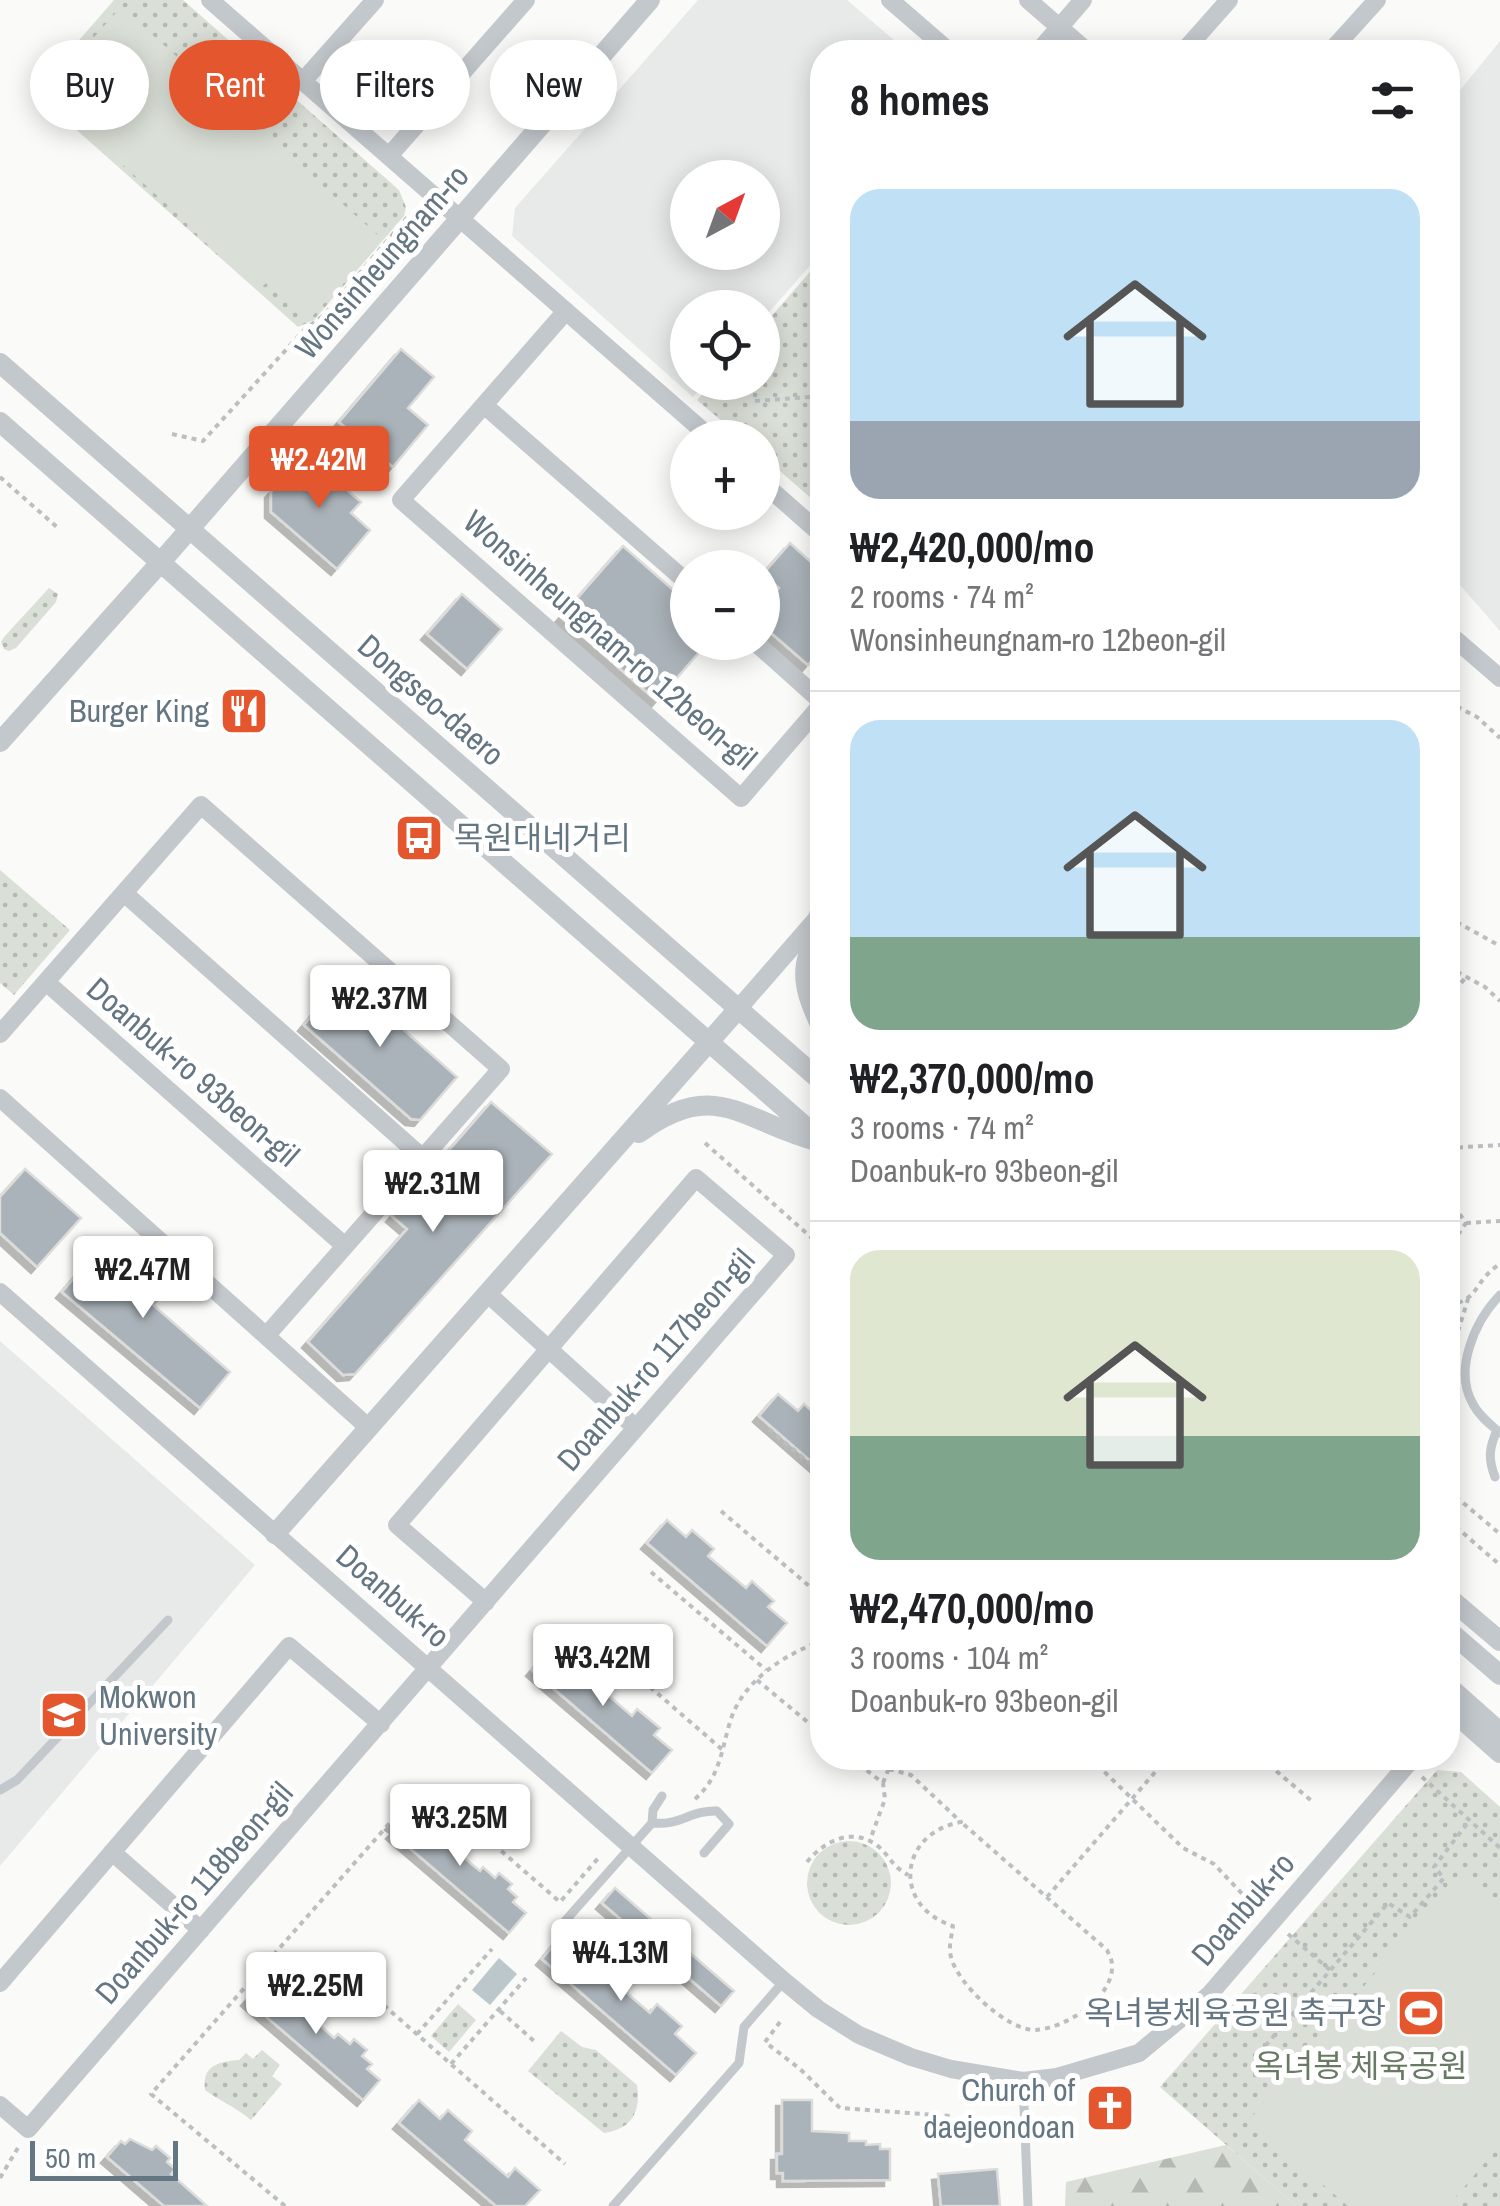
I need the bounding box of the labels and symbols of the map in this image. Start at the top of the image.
street label: Wonsinheungnam-ro [285,155,478,368]
north arrow [670,160,780,270]
pin: ₩2.42M [238,426,400,511]
street label: Wonsinheungnam-ro 12beon-gil [454,500,766,779]
street label: Dongseo-daero [349,624,514,775]
restaurant icon: Burger King [218,685,270,737]
place label: Burger King [69,689,209,732]
bus stop icon: 목원대네거리 [393,812,445,864]
place label: 목원대네거리 [454,816,631,859]
pin: ₩2.37M [299,965,461,1050]
street label: Doanbuk-ro 93beon-gil [78,967,309,1176]
pin: ₩2.31M [352,1150,514,1235]
pin: ₩2.47M [62,1236,224,1321]
street label: Doanbuk-ro 117beon-gil [547,1240,764,1480]
street label: Doanbuk-ro [327,1534,459,1657]
pin: ₩3.42M [522,1624,684,1709]
place label: Mokwon University [99,1675,217,1755]
school or university icon: Mokwon University [38,1689,90,1741]
street label: Doanbuk-ro 118beon-gil [85,1773,302,2013]
pin: ₩3.25M [379,1784,541,1869]
street label: Doanbuk-ro [1181,1843,1304,1975]
pin: ₩4.13M [540,1919,702,2004]
pin: ₩2.25M [235,1952,397,2037]
sports icon: 옥녀봉체육공원 축구장 [1395,1987,1447,2039]
place label: 옥녀봉체육공원 축구장 [1084,1991,1386,2034]
park label: 옥녀봉 체육공원 [1254,2044,1468,2087]
place label: Church of daejeondoan [923,2068,1076,2148]
church icon: Church of daejeondoan [1084,2082,1136,2134]
scale bar [30,2136,178,2180]

